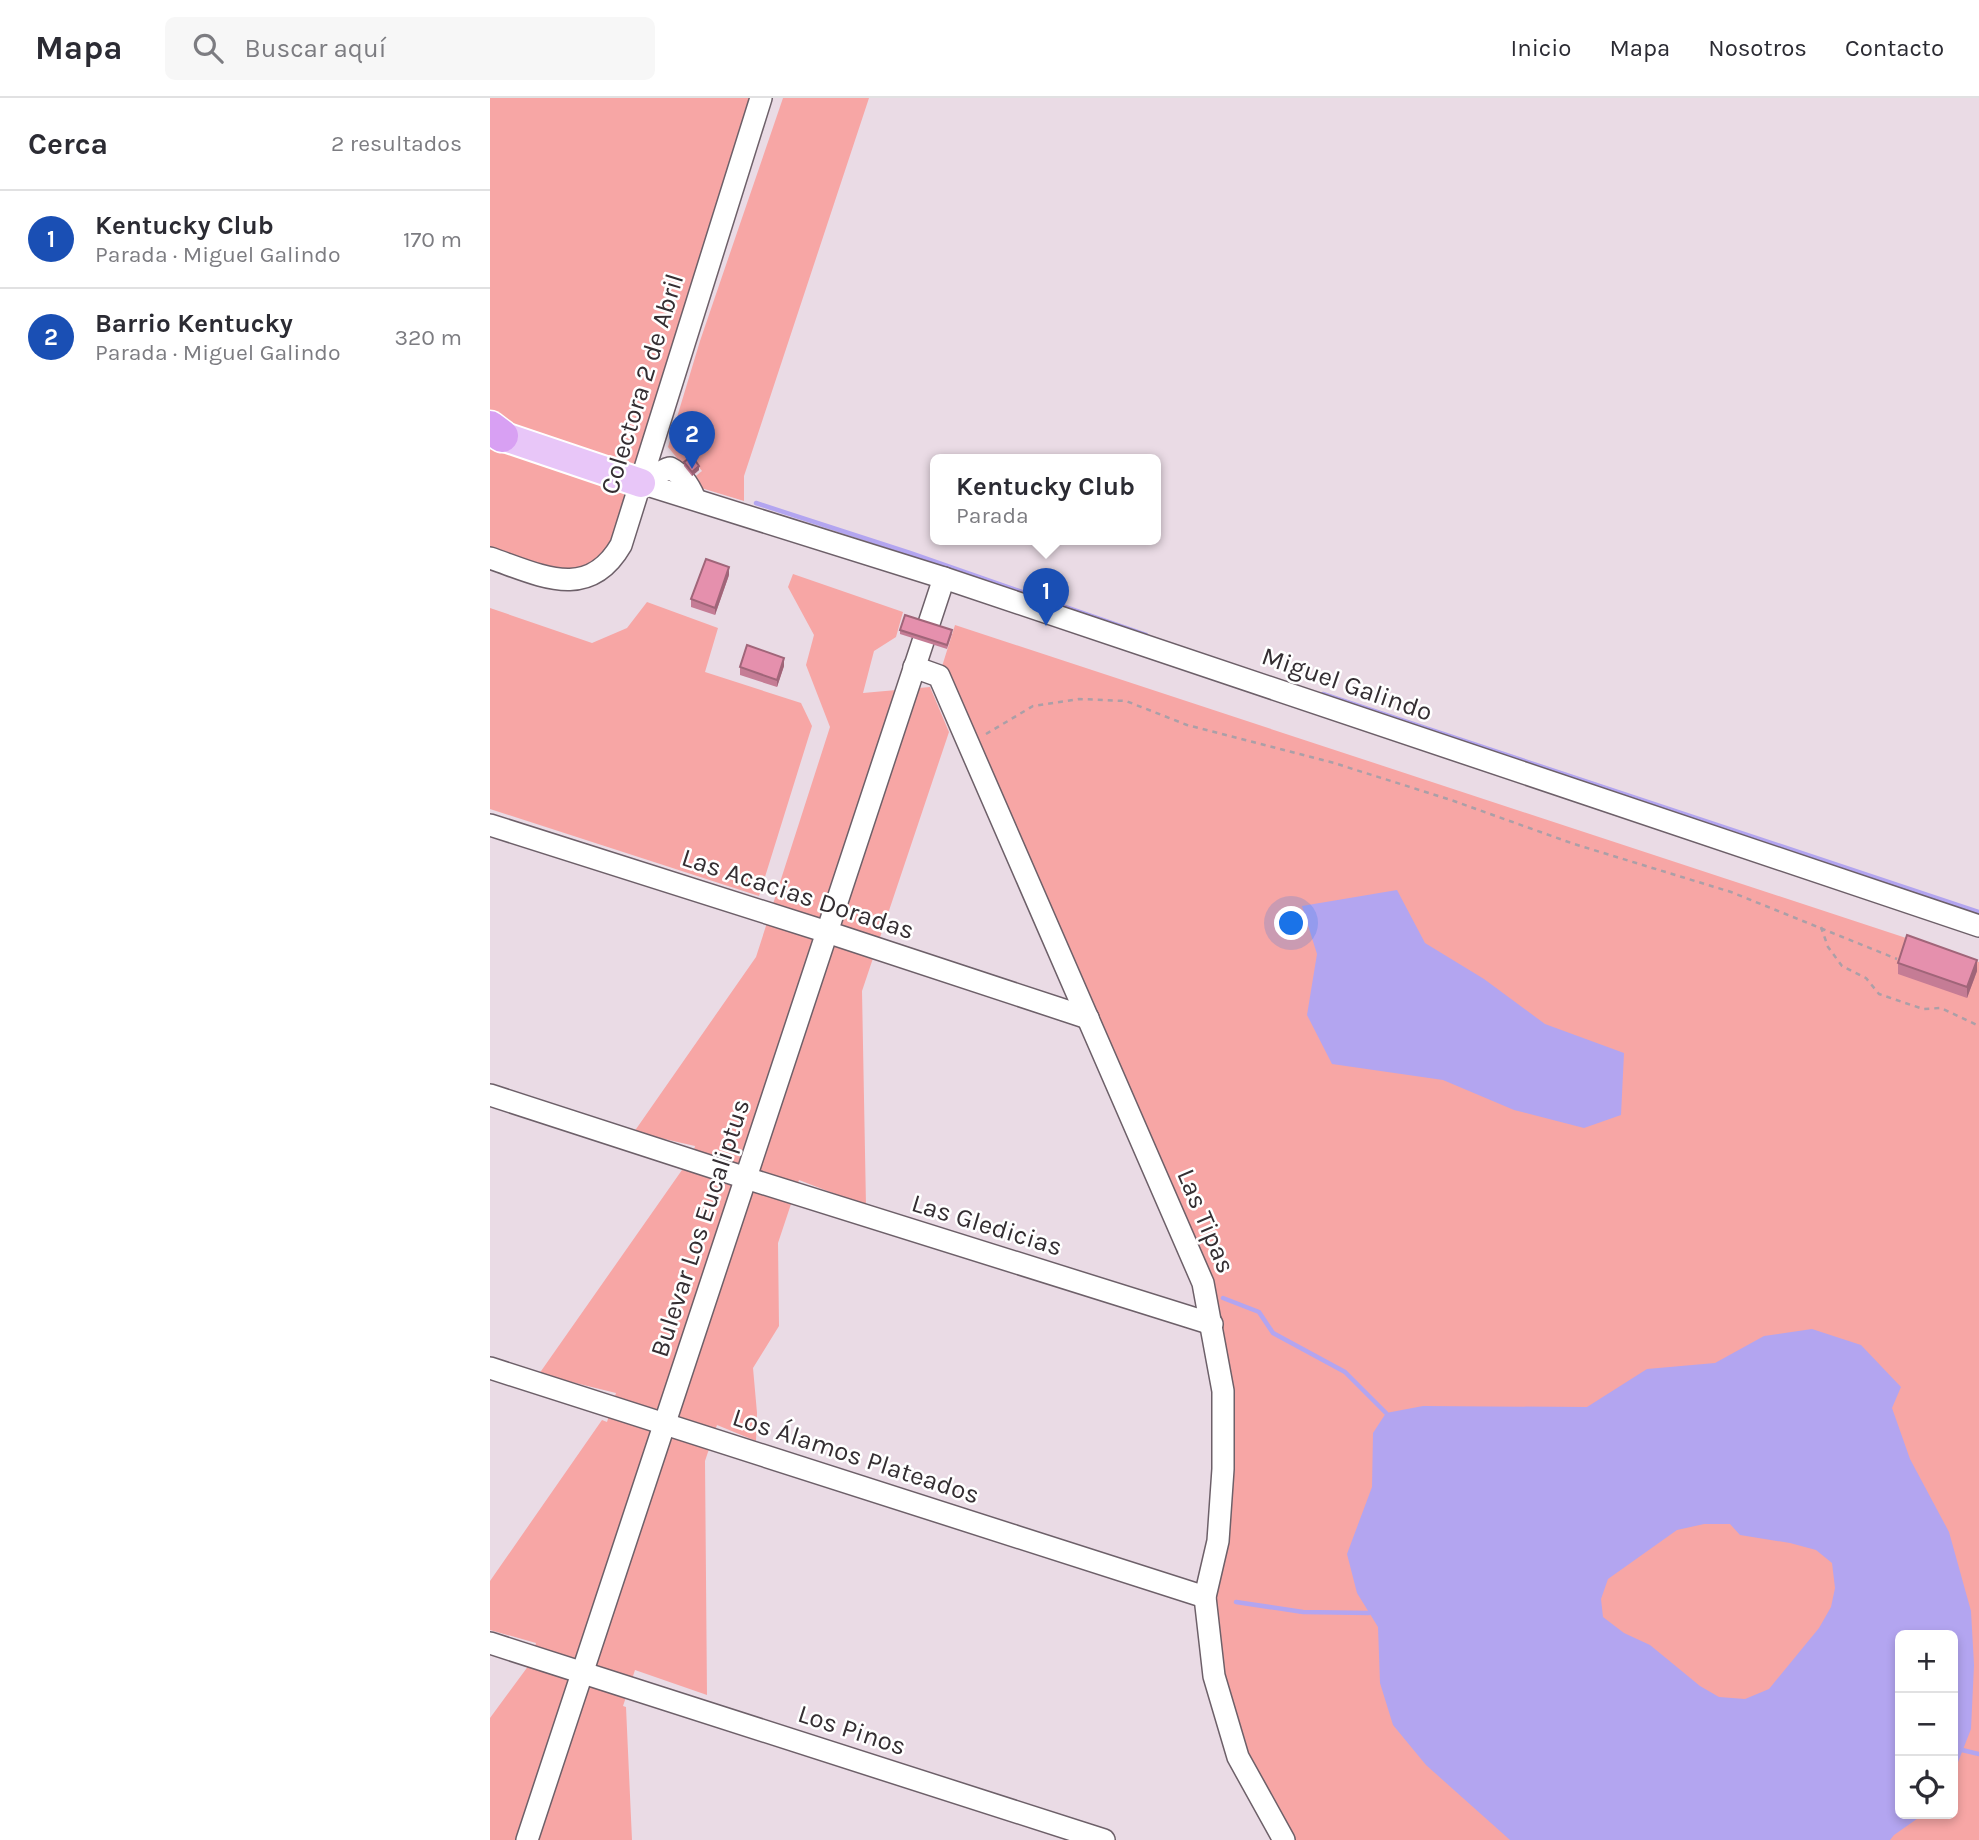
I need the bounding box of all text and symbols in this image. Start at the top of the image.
search box [165,17,655,80]
text: Mapa [35,29,123,67]
icon: search [189,29,227,67]
text: Buscar aquí [245,33,386,64]
text: Inicio [1510,34,1571,62]
text: Mapa [1609,34,1670,62]
text: Nosotros [1708,34,1807,62]
text: Contacto [1845,34,1944,62]
text: Cerca [28,126,108,162]
text: 2 resultados [331,130,462,157]
text: Kentucky Club [95,210,274,241]
text: 1 [47,226,55,253]
text: 170 m [403,226,462,253]
text: Parada · Miguel Galindo [95,241,341,268]
street label: Colectora 2 de Abril [594,270,690,498]
text: Barrio Kentucky [95,308,293,339]
text: 2 [44,324,58,351]
text: 320 m [394,324,462,351]
text: Parada · Miguel Galindo [95,339,341,366]
pin: 2 [669,411,715,469]
popup [930,454,1161,545]
text: Kentucky Club [956,471,1135,502]
text: Parada [956,502,1029,529]
pin: 1 [1023,568,1069,626]
street label: Miguel Galindo [1258,640,1436,728]
street label: Las Acacias Doradas [678,842,918,946]
your location [1274,906,1308,940]
street label: Bulevar Los Eucaliptus [644,1095,756,1361]
street label: Las Tipas [1170,1164,1242,1278]
street label: Las Gledicias [908,1187,1066,1263]
street label: Los Álamos Plateados [729,1400,984,1511]
map controls [1895,1630,1958,1819]
button: + [1895,1630,1958,1693]
button: − [1895,1693,1958,1756]
street label: Los Pinos [794,1698,910,1762]
button: locate [1895,1756,1958,1819]

